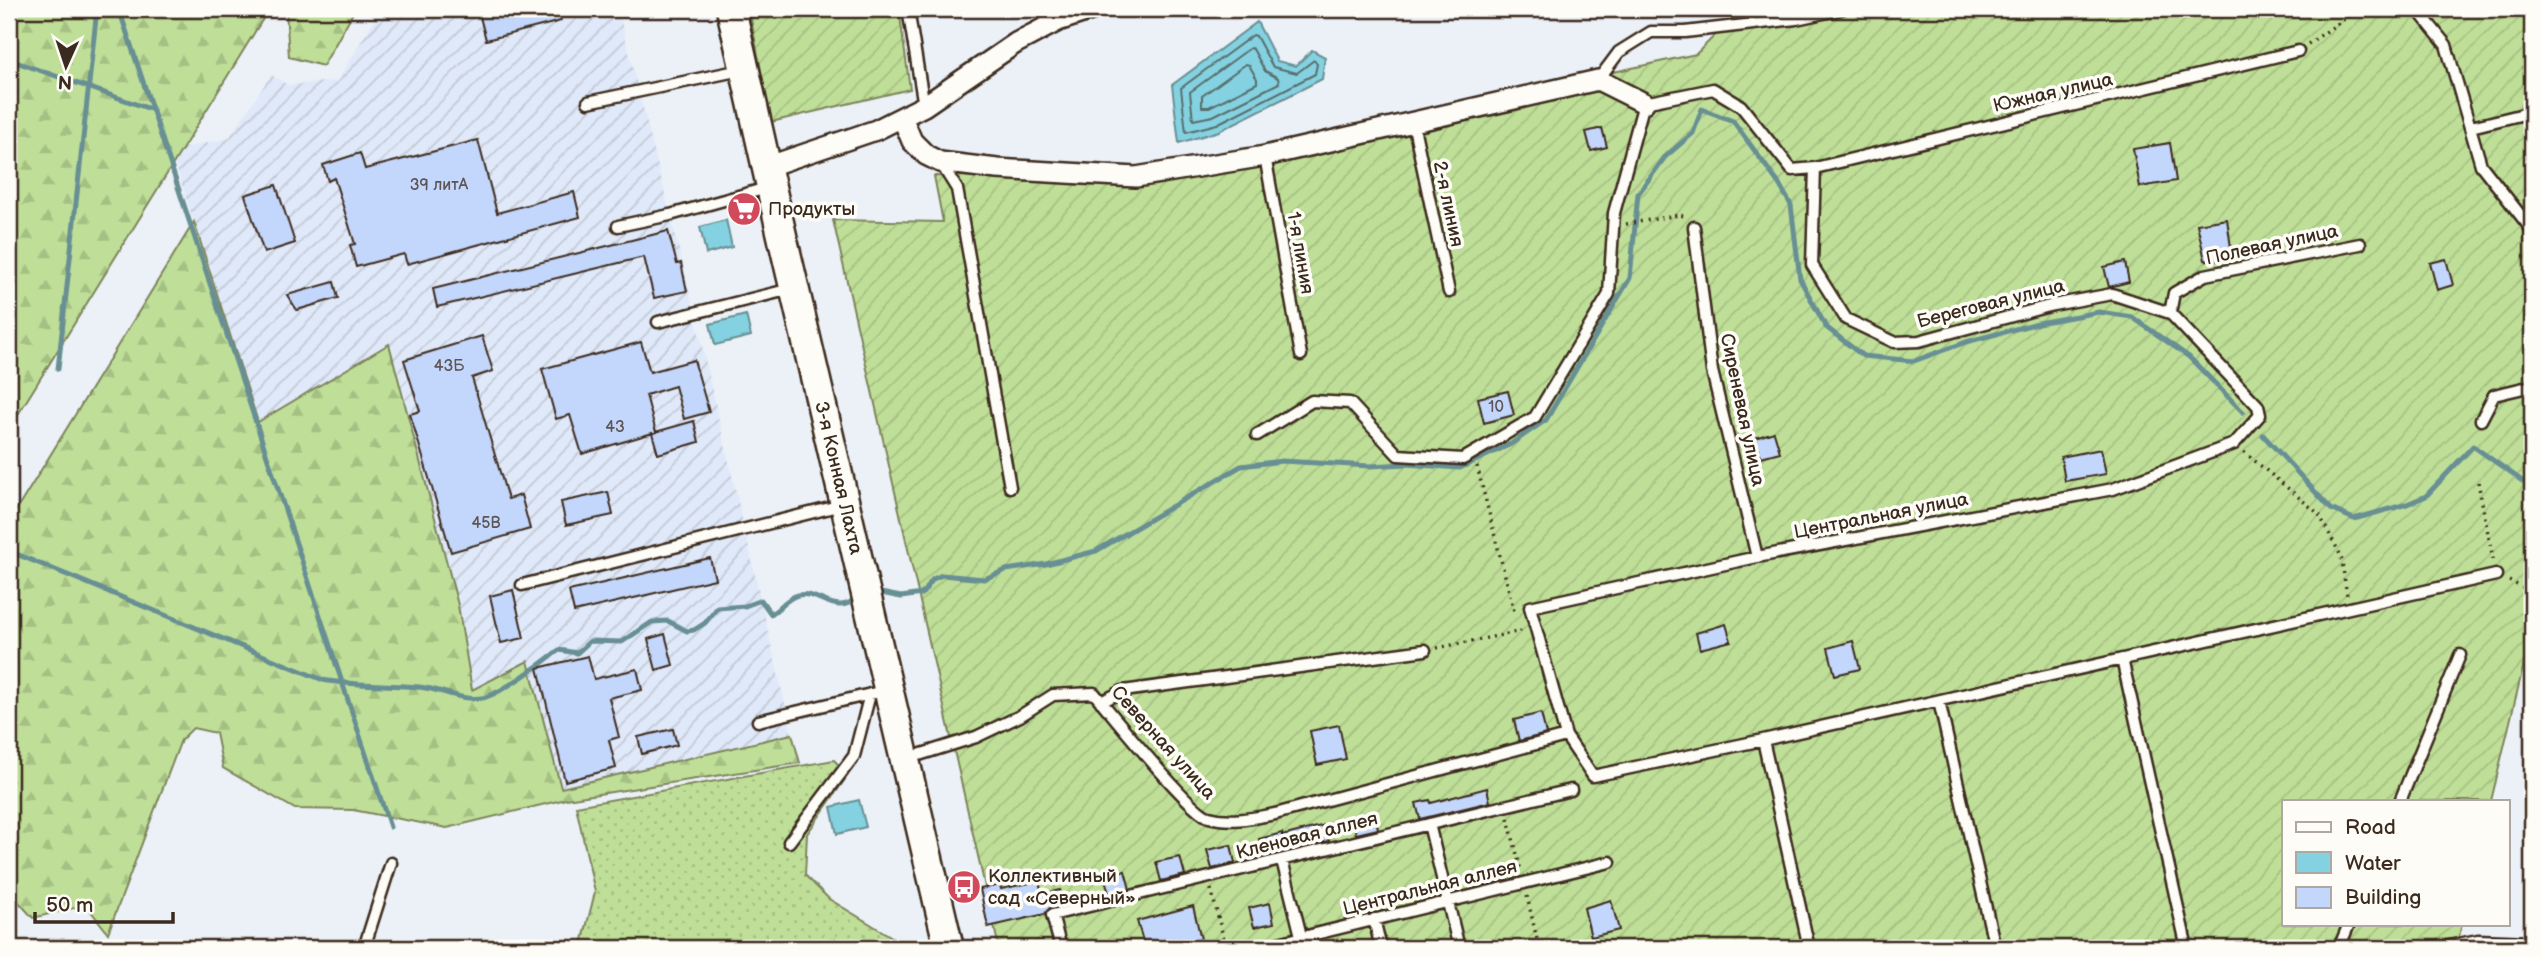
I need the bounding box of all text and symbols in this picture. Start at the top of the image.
north arrow [32,32,102,102]
street label: Южная улица [1991,68,2115,118]
text: N [57,70,73,93]
street label: 2-я линия [1428,159,1468,249]
house number: 39 литА [410,176,469,195]
supermarket icon: Продукты [725,190,763,228]
place label: Продукты [768,198,855,221]
street label: 1-я линия [1281,210,1319,296]
street label: Полевая улица [2204,220,2340,270]
street label: Береговая улица [1915,275,2067,333]
street label: Сиреневая улица [1715,332,1769,488]
house number: 43Б [434,357,465,376]
house number: 10 [1488,398,1504,417]
street label: 3-я Конная Лахта [810,399,868,557]
house number: 43 [605,418,625,437]
street label: Центральная улица [1792,488,1970,544]
house number: 45В [471,514,501,533]
street label: Северная улица [1106,681,1220,805]
legend [2282,800,2510,926]
street label: Кленовая аллея [1234,807,1380,865]
text: Road [2345,815,2396,840]
text: Water [2345,851,2401,876]
street label: Центральная аллея [1341,855,1519,921]
place label: Коллективный сад «Северный» [988,865,1136,910]
bus stop icon: Коллективный сад «Северный» [945,868,983,906]
scale bar [35,880,173,924]
text: Building [2345,885,2421,910]
text: 50 m [46,893,93,918]

